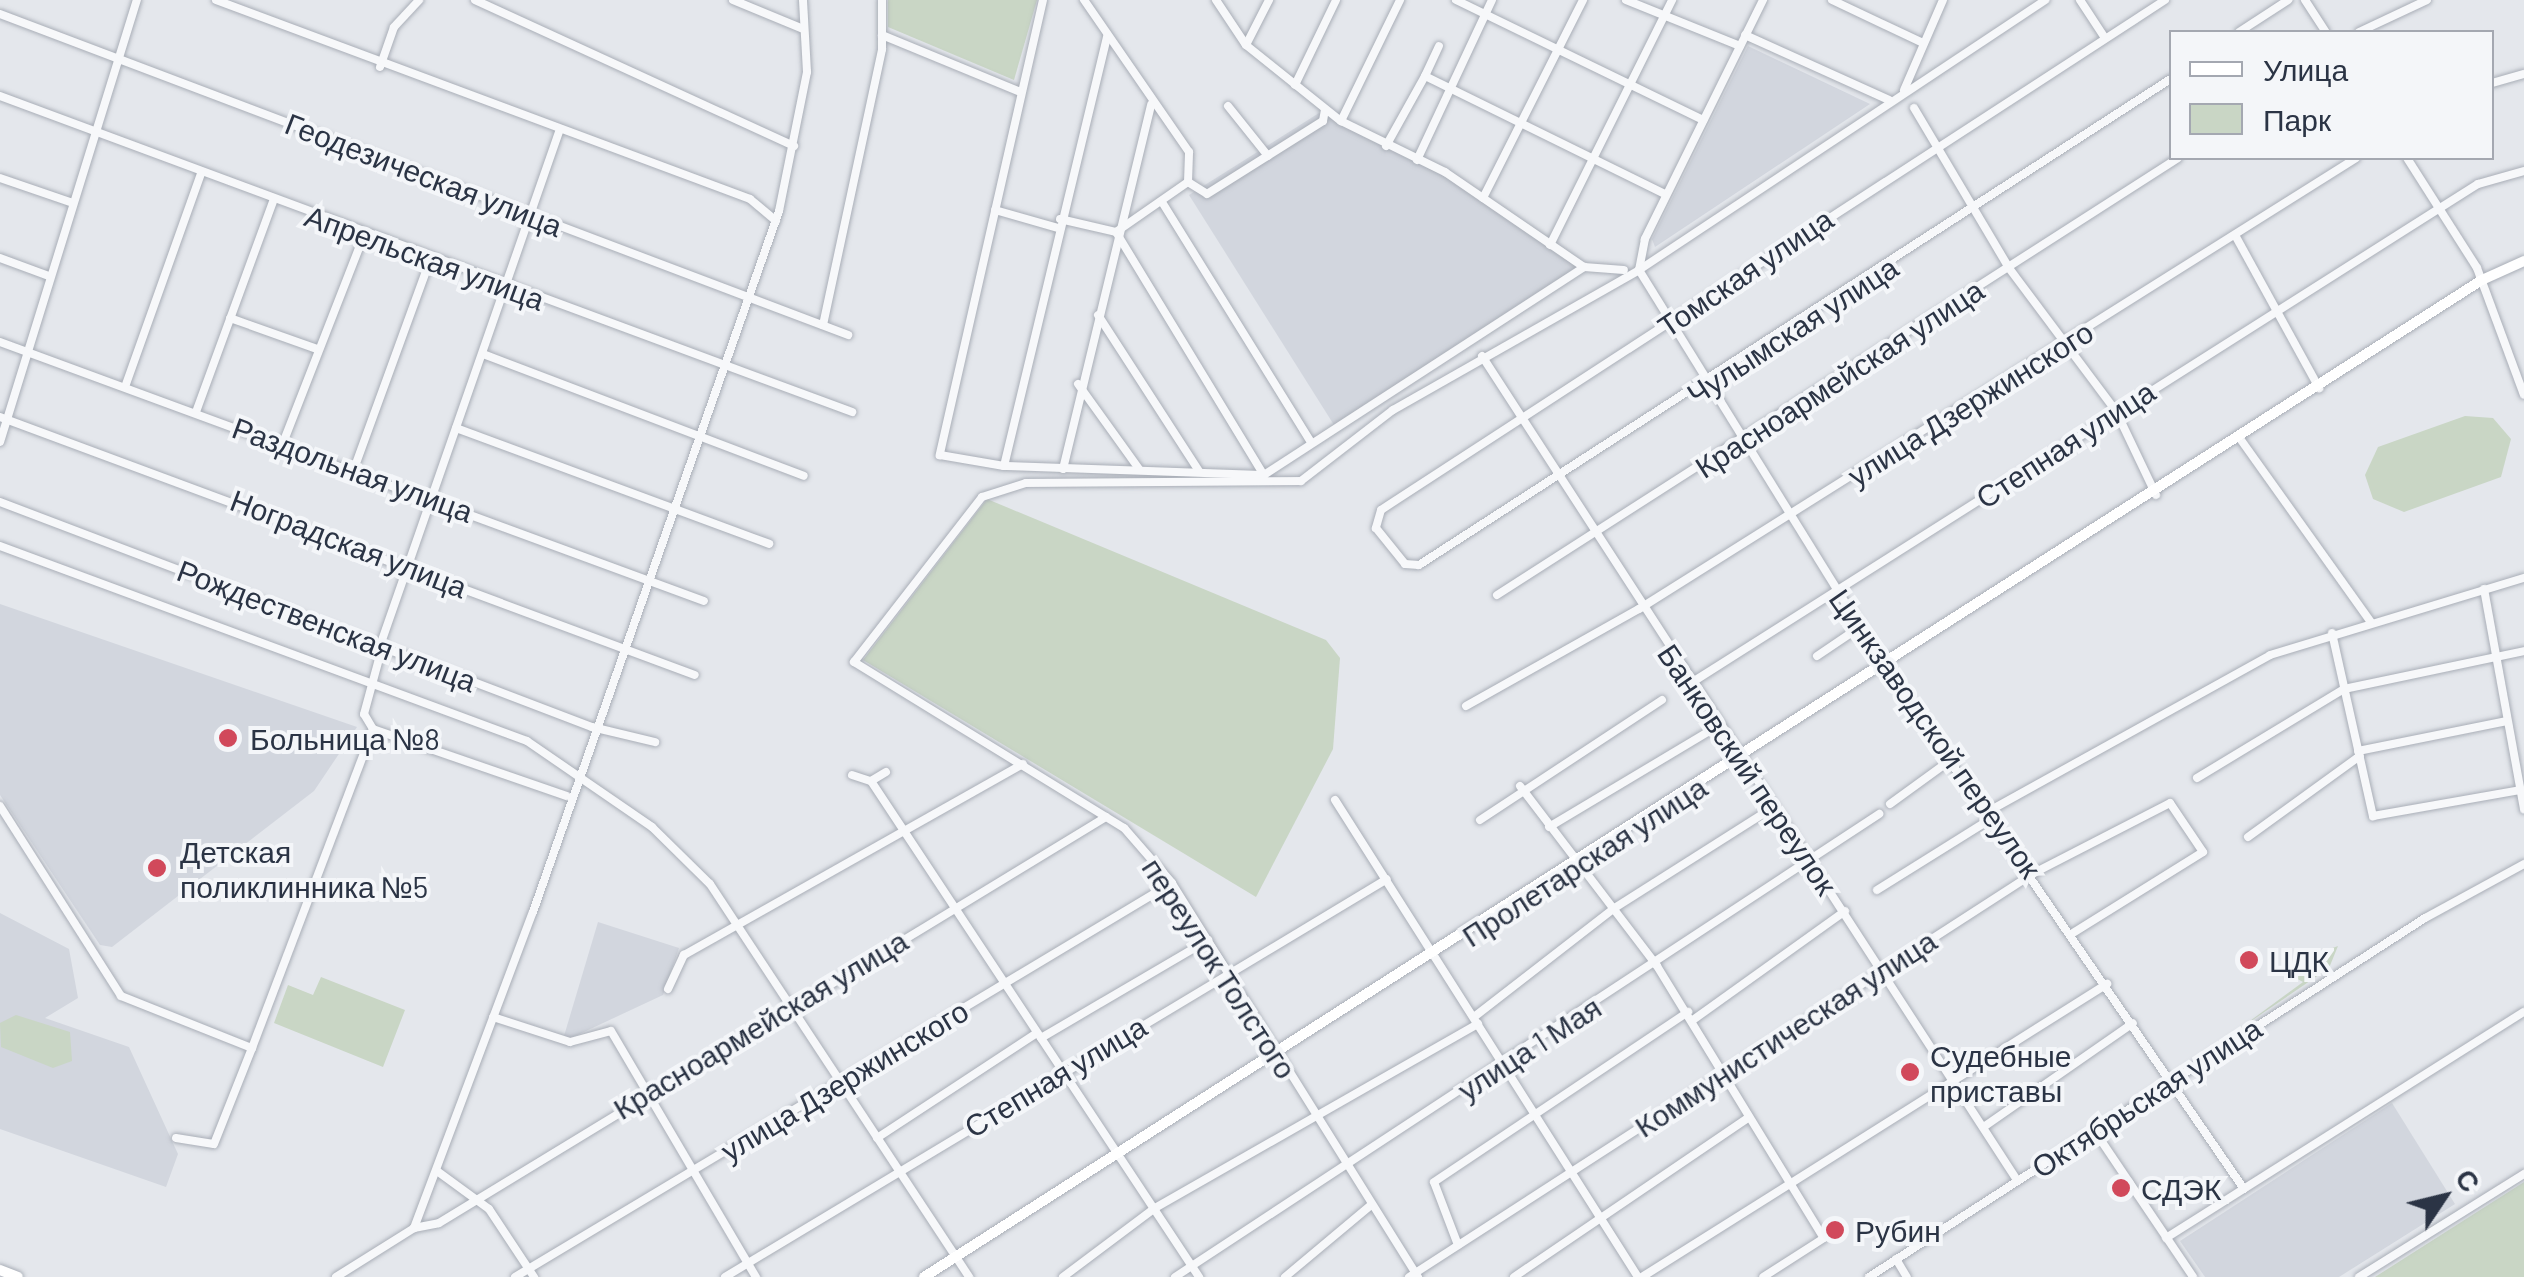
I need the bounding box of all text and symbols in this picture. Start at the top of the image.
legend [2169,30,2494,160]
text: Улица [2263,51,2348,87]
text: Парк [2263,101,2331,137]
street label: Геодезическая улица [281,105,567,243]
street label: Апрельская улица [300,197,550,317]
street label: Томская улица [1651,200,1839,344]
street label: Чулымская улица [1680,248,1904,412]
street label: Красноармейская улица [1688,271,1990,485]
street label: улица Дзержинского [1841,313,2099,493]
street label: Степная улица [1969,373,2161,515]
street label: Раздольная улица [228,409,478,529]
street label: Ноградская улица [226,481,472,605]
street label: Рождественская улица [173,551,481,699]
street label: Цинкзаводской переулок [1822,582,2050,884]
street label: Банковский переулок [1651,637,1845,901]
place label: Больница №8 [250,720,440,756]
marker: Больница №8 [215,725,241,751]
street label: Пролетарская улица [1455,768,1713,954]
place label: Детская поликлинника №5 [180,833,428,904]
street label: переулок Толстого [1135,851,1305,1085]
marker: Детская поликлинника №5 [144,855,170,881]
street label: Красноармейская улица [606,922,914,1126]
street label: Коммунистическая улица [1628,922,1942,1144]
place label: ЦДК [2269,942,2329,978]
marker: ЦДК [2238,949,2260,971]
street label: улица 1 Мая [1451,988,1607,1108]
street label: улица Дзержинского [714,992,974,1168]
street label: Степная улица [957,1008,1153,1144]
street label: Октябрьская улица [2024,1009,2268,1185]
place label: Судебные приставы [1930,1037,2072,1108]
marker: Судебные приставы [1899,1061,1921,1083]
north arrow [2394,1147,2494,1247]
text: С [2449,1162,2488,1198]
place label: СДЭК [2141,1170,2221,1206]
marker: СДЭК [2110,1177,2132,1199]
place label: Рубин [1855,1212,1941,1248]
marker: Рубин [1824,1219,1846,1241]

